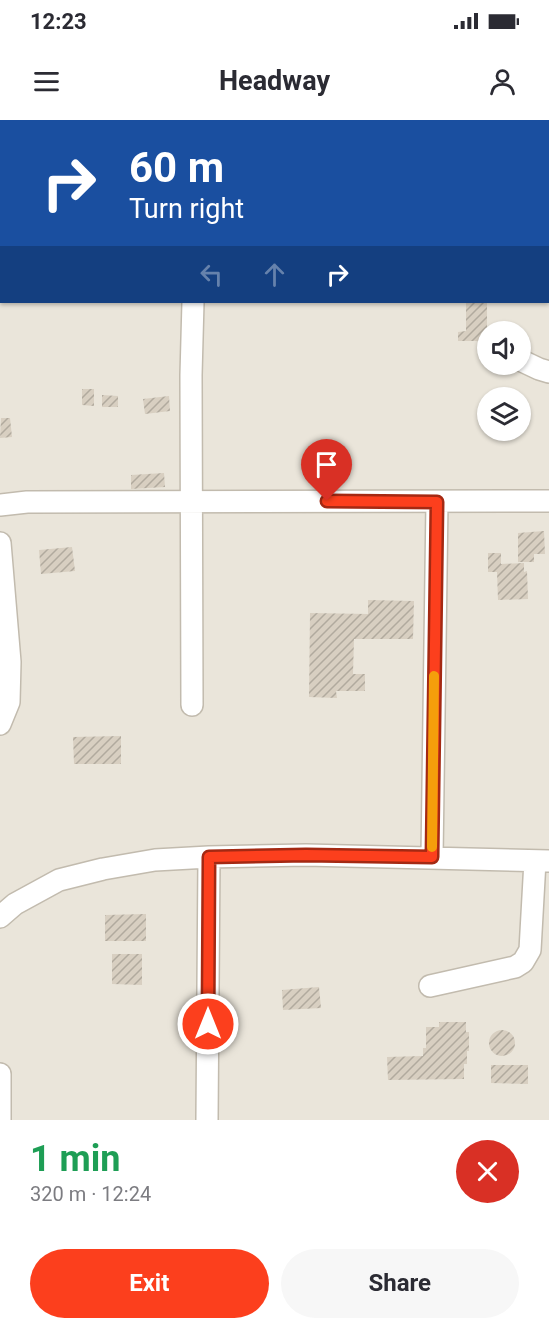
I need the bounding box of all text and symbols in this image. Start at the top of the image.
text: 12:23 [30,9,87,34]
icon: menu [30,65,63,98]
text: Headway [219,65,330,97]
icon: person [486,65,519,98]
text: 60 m [129,143,224,192]
icon: right [30,144,108,222]
text: Turn right [129,193,244,225]
icon: left [195,258,228,291]
icon: ahead [258,258,291,291]
icon: right [321,258,354,291]
map controls [477,321,531,441]
button: sound [477,321,531,375]
button: layers [477,387,531,441]
pin [301,439,352,501]
icon: arrive [310,448,343,481]
position arrow [176,992,240,1056]
text: 1 min [30,1138,121,1180]
button: close [456,1140,519,1203]
text: 320 m · 12:24 [30,1182,151,1206]
button: Exit [30,1249,269,1318]
button: Share [281,1249,519,1318]

